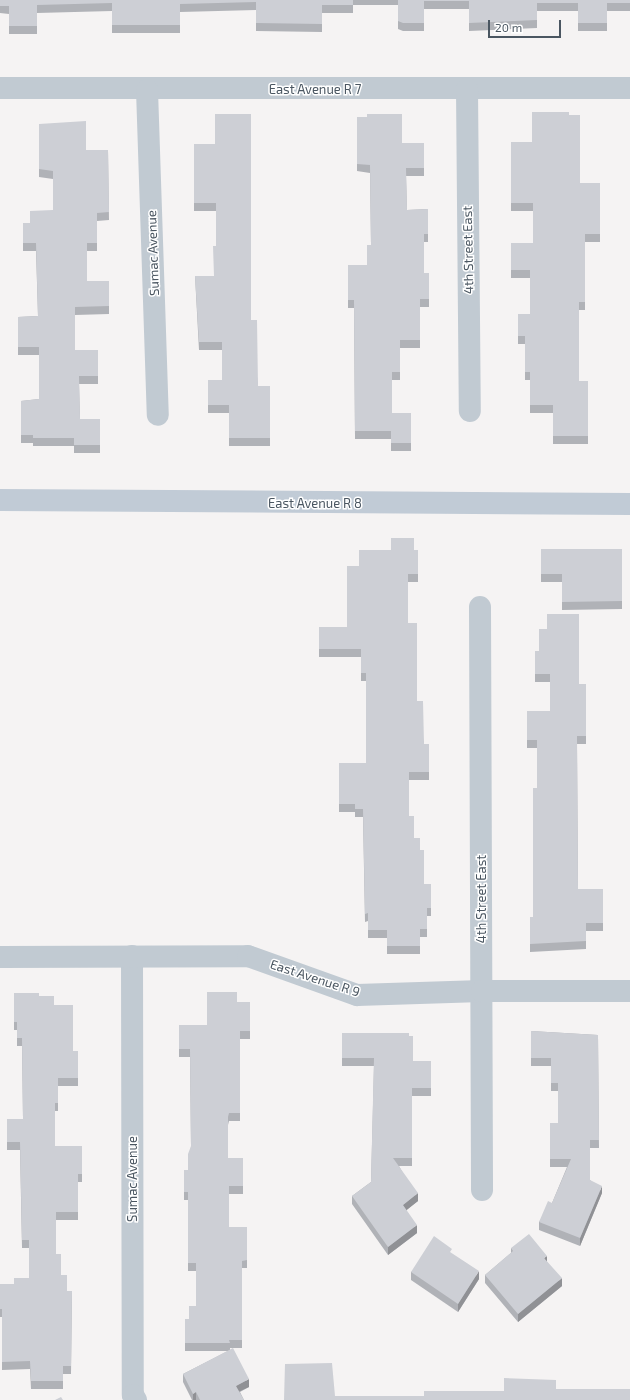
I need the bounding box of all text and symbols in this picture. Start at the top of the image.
scale bar [490,12,563,38]
text: 20 m [495,20,522,34]
street label: East Avenue R 7 [269,81,361,97]
street label: 4th Street East [459,206,477,294]
street label: Sumac Avenue [144,210,162,296]
street label: East Avenue R 8 [268,495,362,511]
street label: 4th Street East [473,855,489,943]
street label: East Avenue R 9 [268,956,362,1000]
street label: Sumac Avenue [124,1136,140,1222]

